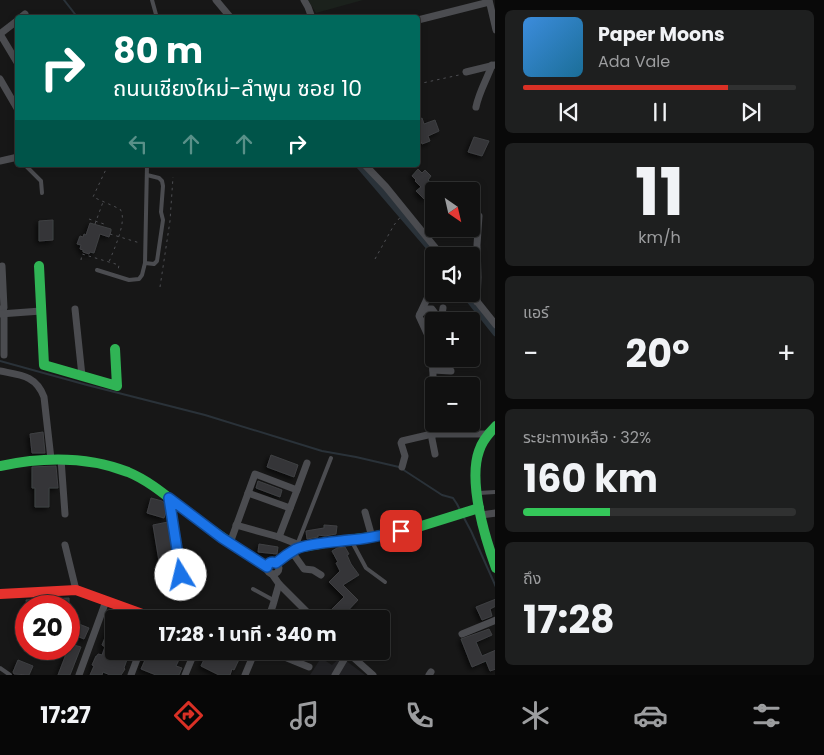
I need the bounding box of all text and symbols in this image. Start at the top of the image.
text: Paper Moons [598,21,725,48]
text: 80 m [113,26,203,75]
icon: right [30,35,95,100]
text: Ada Vale [598,50,670,73]
text: ถนนเชียงใหม่-ลำพูน ซอย 10 [113,73,362,104]
icon: previous [555,98,583,126]
icon: pause [646,98,674,126]
icon: next [737,98,765,126]
icon: left [124,130,152,158]
icon: ahead [177,130,205,158]
icon: ahead [230,130,258,158]
icon: right [283,130,311,158]
text: 11 [635,147,684,238]
north arrow [425,182,480,238]
map controls [425,182,480,432]
text: km/h [638,226,681,249]
button: sound [425,247,480,302]
text: แอร์ [523,301,549,324]
button: + [425,312,480,367]
text: 20° [626,327,690,380]
text: − [523,334,538,373]
text: + [777,334,796,373]
button: − [425,377,480,432]
text: ระยะทางเหลือ · 32% [523,426,651,449]
text: 160 km [523,452,658,505]
pin [380,510,422,552]
icon: arrive [387,517,415,545]
position arrow [154,548,206,600]
text: ถึง [523,567,541,590]
text: 17:28 [523,593,615,646]
speed limit sign: 20 [15,595,80,660]
text: 17:28 · 1 นาที · 340 m [158,621,337,648]
icon: directions [171,698,206,733]
icon: music [287,698,322,733]
icon: phone [402,698,437,733]
icon: climate [518,698,553,733]
icon: car [633,698,668,733]
icon: filters [749,698,784,733]
text: 17:27 [40,700,91,731]

